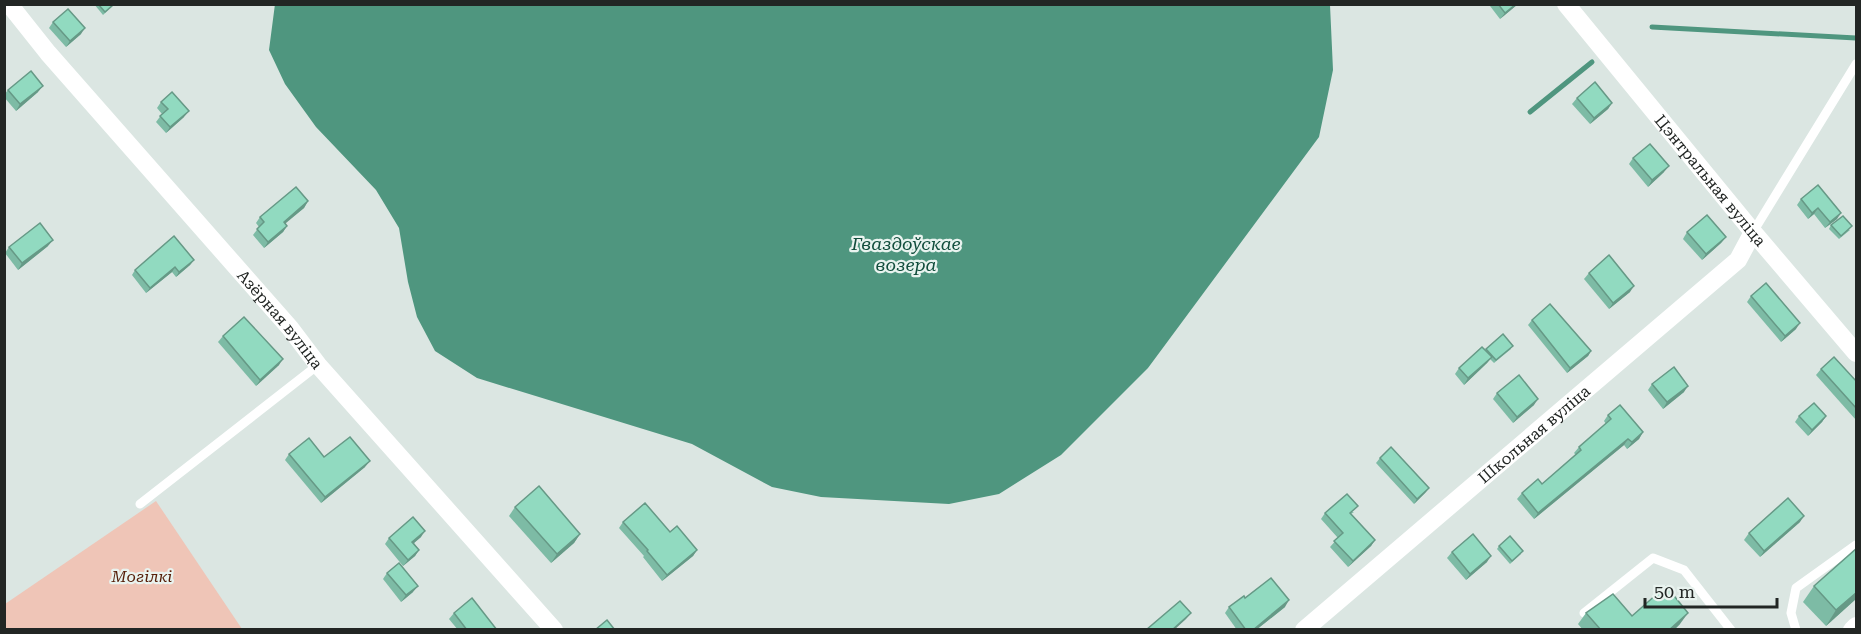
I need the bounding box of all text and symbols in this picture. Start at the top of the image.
street label: Цэнтральная вуліца [1651,111,1770,250]
water label: Гваздоўскае возера [850,233,961,275]
street label: Азёрная вуліца [234,266,327,373]
street label: Школьная вуліца [1474,381,1594,487]
park label: Могілкі [111,567,172,586]
scale bar [1645,571,1777,609]
text: 50 m [1654,581,1695,602]

